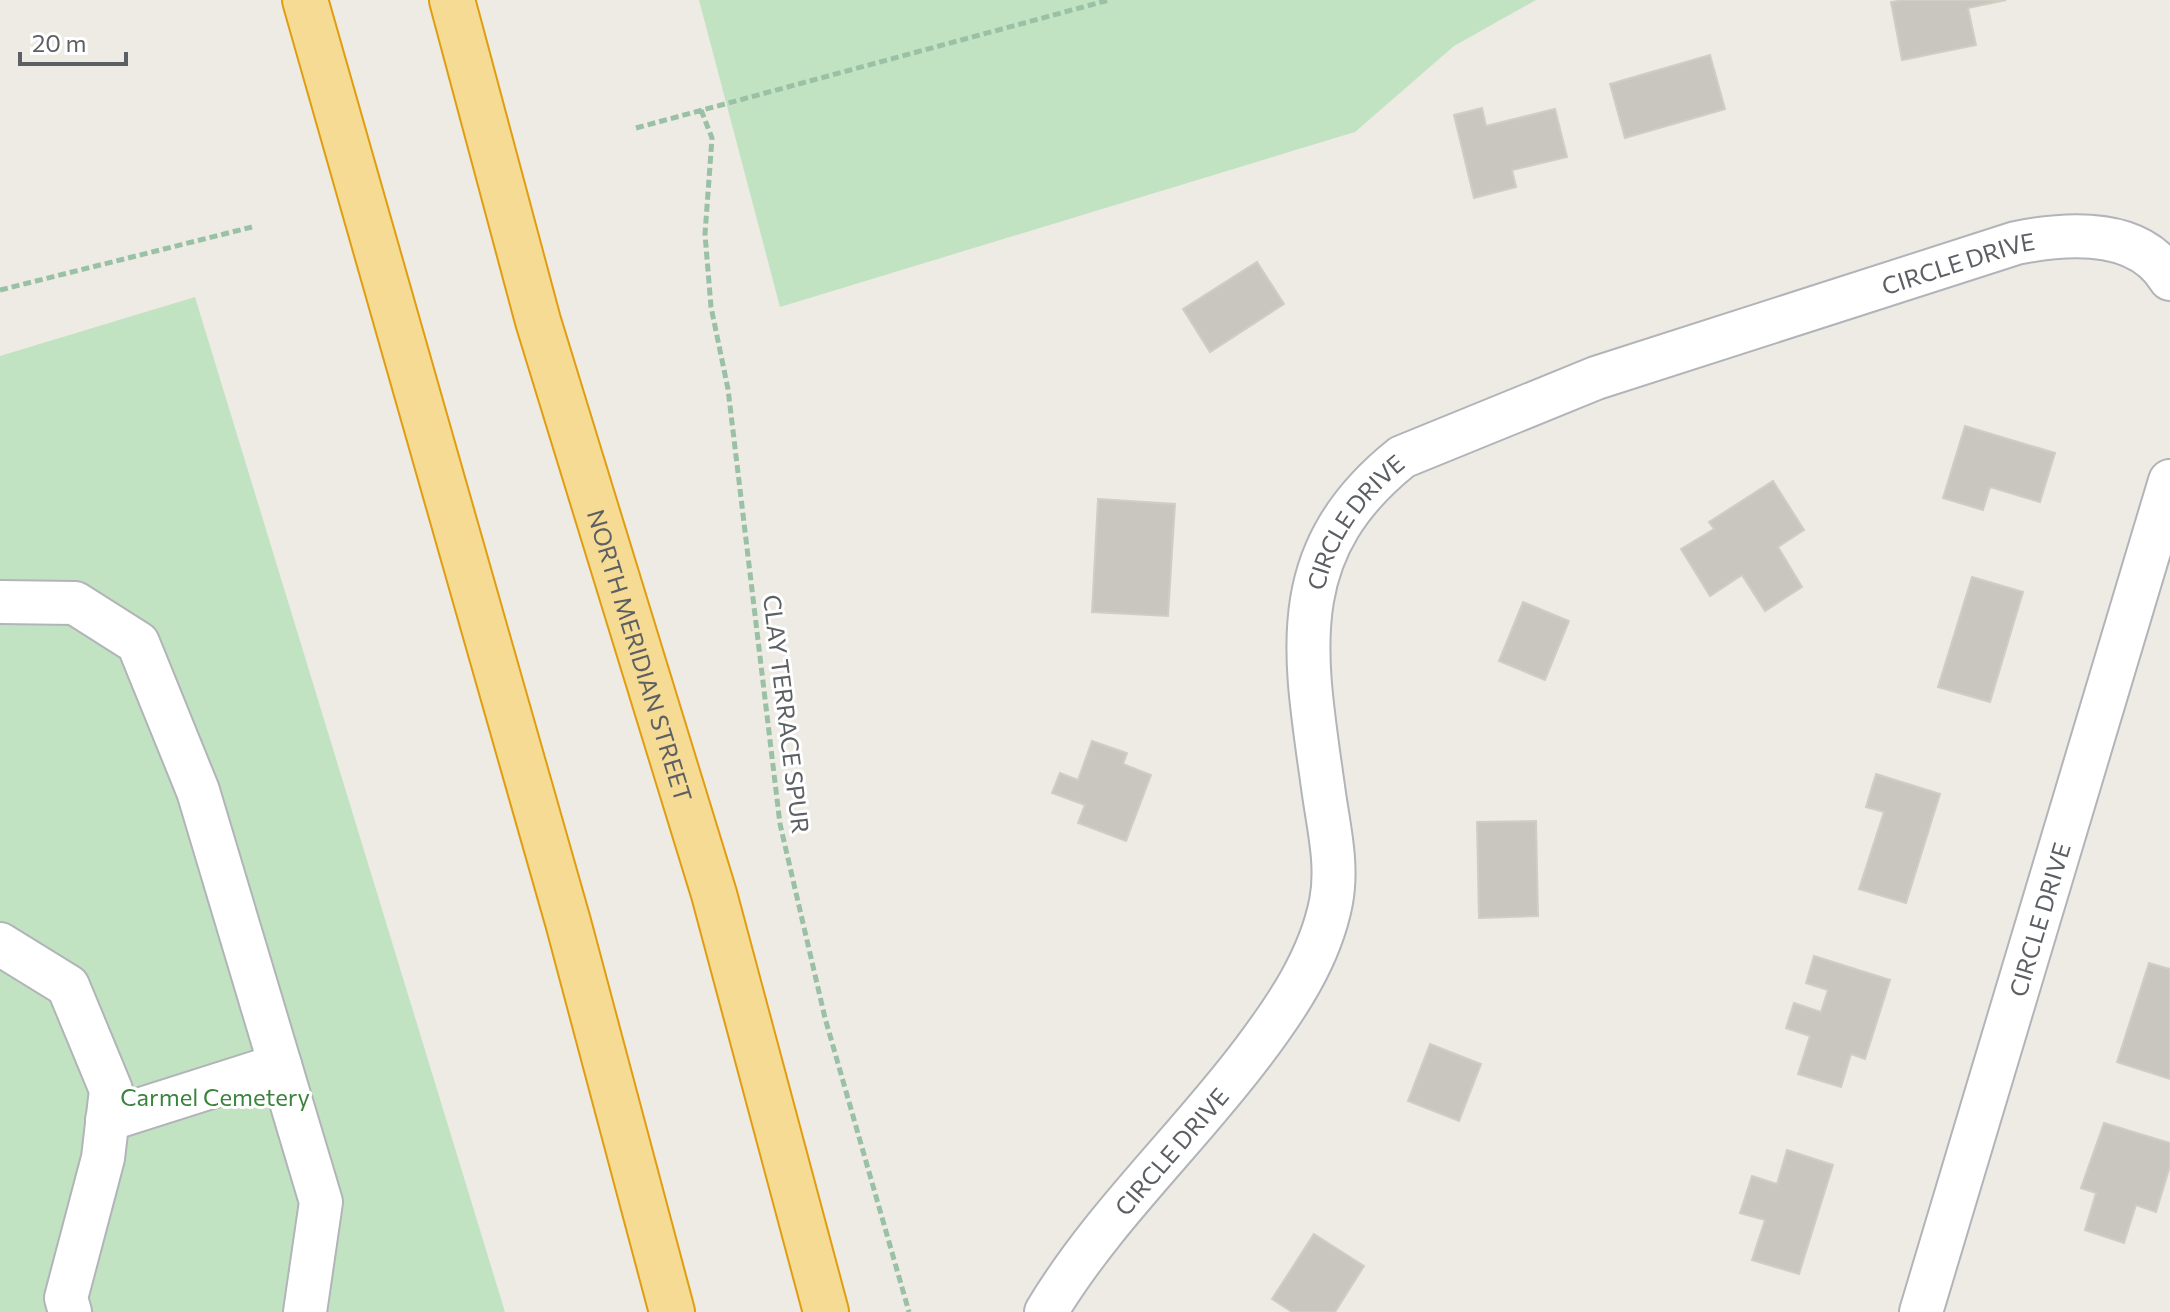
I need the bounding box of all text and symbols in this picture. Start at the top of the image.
scale bar [20,16,126,66]
text: 20 m [32,28,86,57]
street label: CIRCLE DRIVE [1878,225,2037,300]
street label: CIRCLE DRIVE [1300,448,1409,593]
street label: NORTH MERIDIAN STREET [582,506,699,805]
street label: CLAY TERRACE SPUR [758,593,816,835]
street label: CIRCLE DRIVE [2002,839,2075,1000]
street label: CIRCLE DRIVE [1108,1081,1234,1221]
park label: Carmel Cemetery [120,1082,310,1111]

